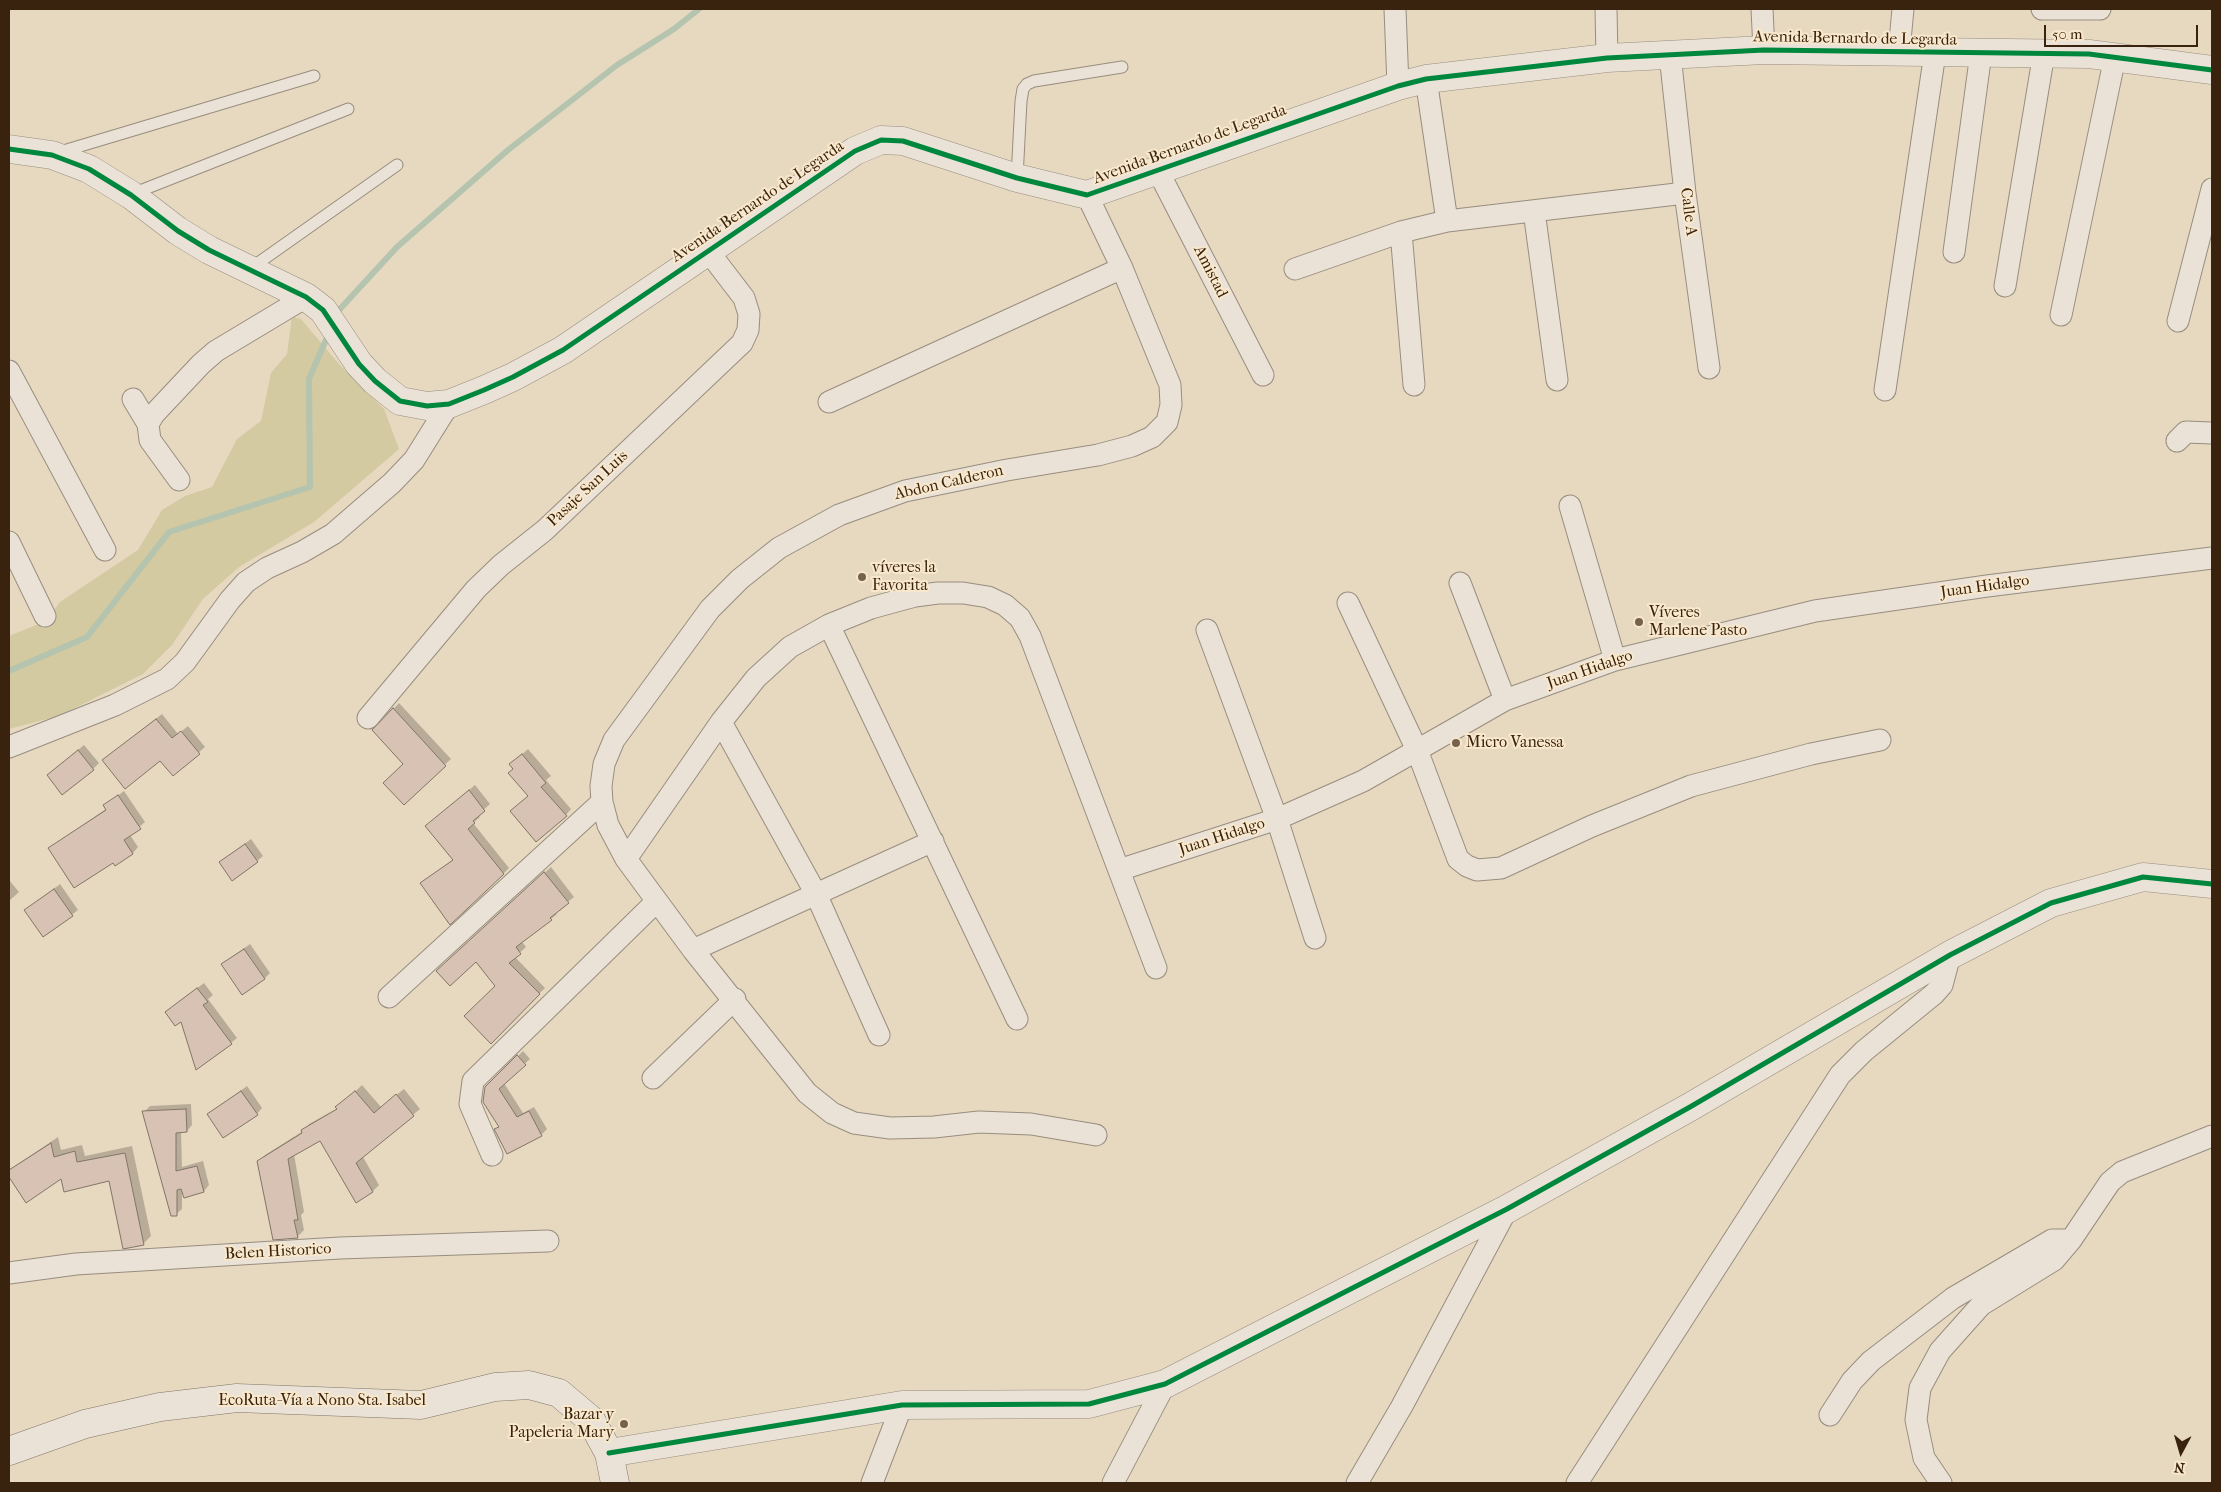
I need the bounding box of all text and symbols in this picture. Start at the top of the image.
scale bar [2046,15,2200,47]
text: 50 m [2052,25,2082,43]
street label: Avenida Bernardo de Legarda [1753,28,1957,50]
street label: Avenida Bernardo de Legarda [1091,101,1289,189]
street label: Avenida Bernardo de Legarda [668,137,848,267]
street label: Calle A [1676,187,1700,237]
street label: Amistad [1189,243,1231,301]
street label: Pasaje San Luis [544,447,632,531]
street label: Abdon Calderon [893,461,1005,505]
place label: víveres la Favorita [872,558,936,596]
marker: víveres la Favorita [856,571,868,583]
street label: Juan Hidalgo [1939,571,2031,603]
place label: Víveres Marlene Pasto [1649,603,1747,641]
marker: Víveres Marlene Pasto [1633,616,1645,628]
street label: Juan Hidalgo [1545,646,1635,694]
place label: Micro Vanessa [1466,733,1564,753]
marker: Micro Vanessa [1450,737,1462,749]
street label: Juan Hidalgo [1177,814,1267,860]
street label: Belen Historico [224,1240,332,1264]
street label: EcoRuta-Vía a Nono Sta. Isabel [218,1391,426,1411]
place label: Bazar y Papeleria Mary [509,1405,614,1443]
marker: Bazar y Papeleria Mary [618,1418,630,1430]
north arrow [2156,1427,2206,1477]
text: N [2173,1458,2186,1476]

